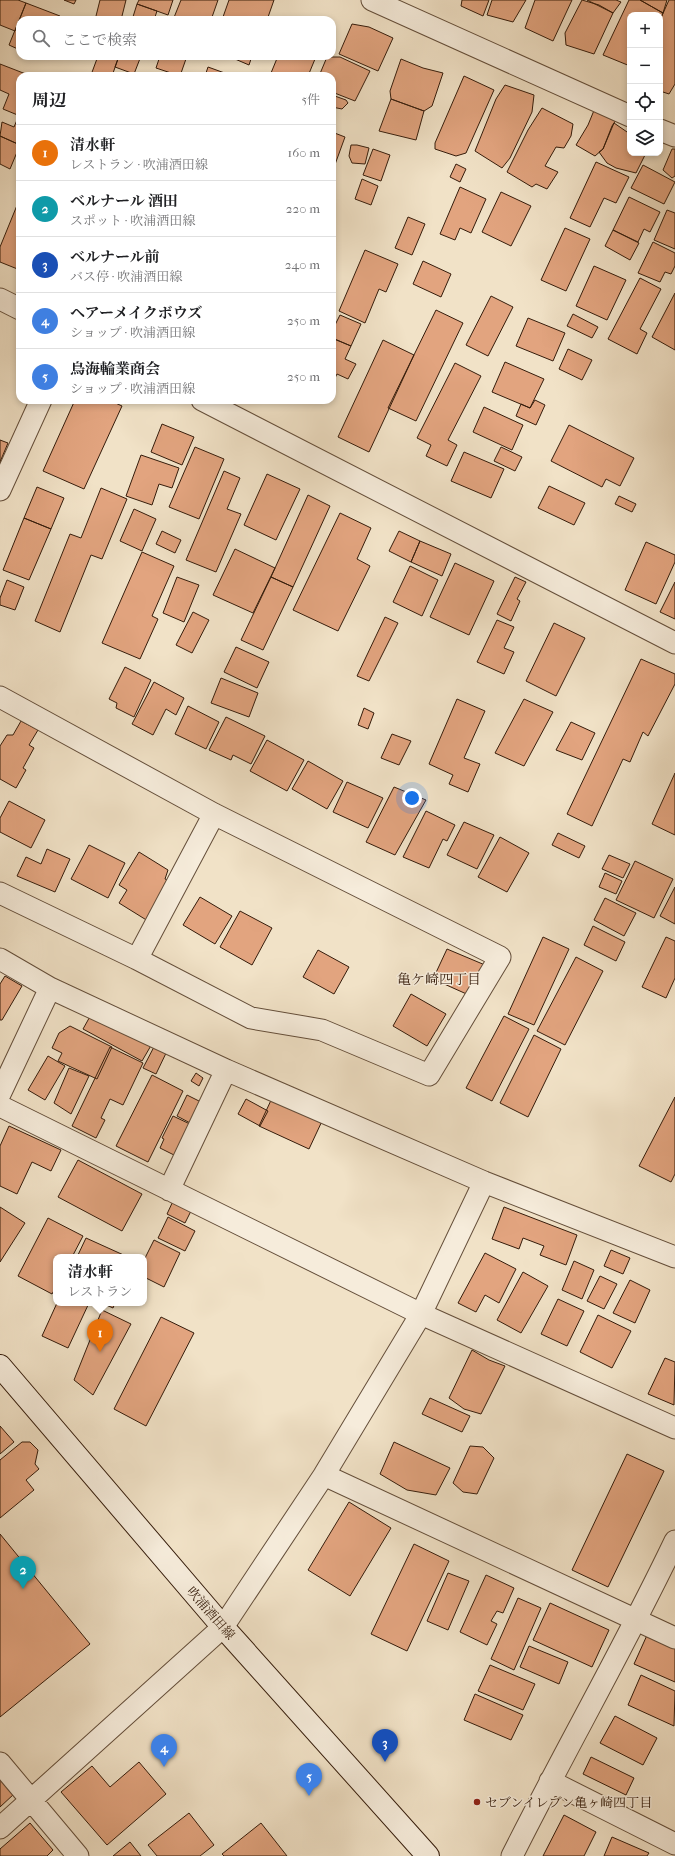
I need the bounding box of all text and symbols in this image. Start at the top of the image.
map controls [627,12,663,156]
button: + [627,12,663,48]
search box [16,16,336,60]
icon: search [30,27,52,49]
text: ここで検索 [62,31,137,49]
button: − [627,48,663,84]
button: locate [627,84,663,120]
text: 周辺 [32,90,66,110]
text: 5件 [301,92,320,107]
button: layers [627,120,663,156]
text: 清水軒 [70,136,115,154]
text: 1 [43,145,47,160]
text: 160 m [288,145,320,160]
text: レストラン · 吹浦酒田線 [70,157,208,172]
text: ベルナール 酒田 [70,192,178,210]
text: 2 [42,201,48,216]
text: 220 m [286,201,320,216]
text: スポット · 吹浦酒田線 [70,213,195,228]
text: ベルナール前 [70,248,160,266]
text: 3 [42,257,48,272]
text: 240 m [285,257,320,272]
text: バス停 · 吹浦酒田線 [70,269,182,284]
text: ヘアーメイクボウズ [70,304,202,322]
text: 4 [41,313,49,328]
text: 250 m [287,313,320,328]
text: ショップ · 吹浦酒田線 [70,325,195,340]
text: 鳥海輪業商会 [70,360,160,378]
text: 5 [42,369,48,384]
text: 250 m [287,369,320,384]
text: ショップ · 吹浦酒田線 [70,381,195,396]
your location [402,788,422,808]
district label: 亀ケ崎四丁目 [397,971,481,988]
popup [53,1254,147,1306]
text: 清水軒 [68,1263,113,1281]
text: レストラン [68,1284,132,1299]
pin: 1 [87,1319,113,1352]
pin: 2 [10,1556,36,1589]
street label: 吹浦酒田線 [184,1584,238,1642]
pin: 3 [372,1729,398,1762]
pin: 4 [151,1734,177,1767]
pin: 5 [296,1763,322,1796]
place label: セブンイレブン亀ヶ崎四丁目 [485,1795,652,1810]
marker: セブンイレブン亀ヶ崎四丁目 [472,1797,482,1807]

